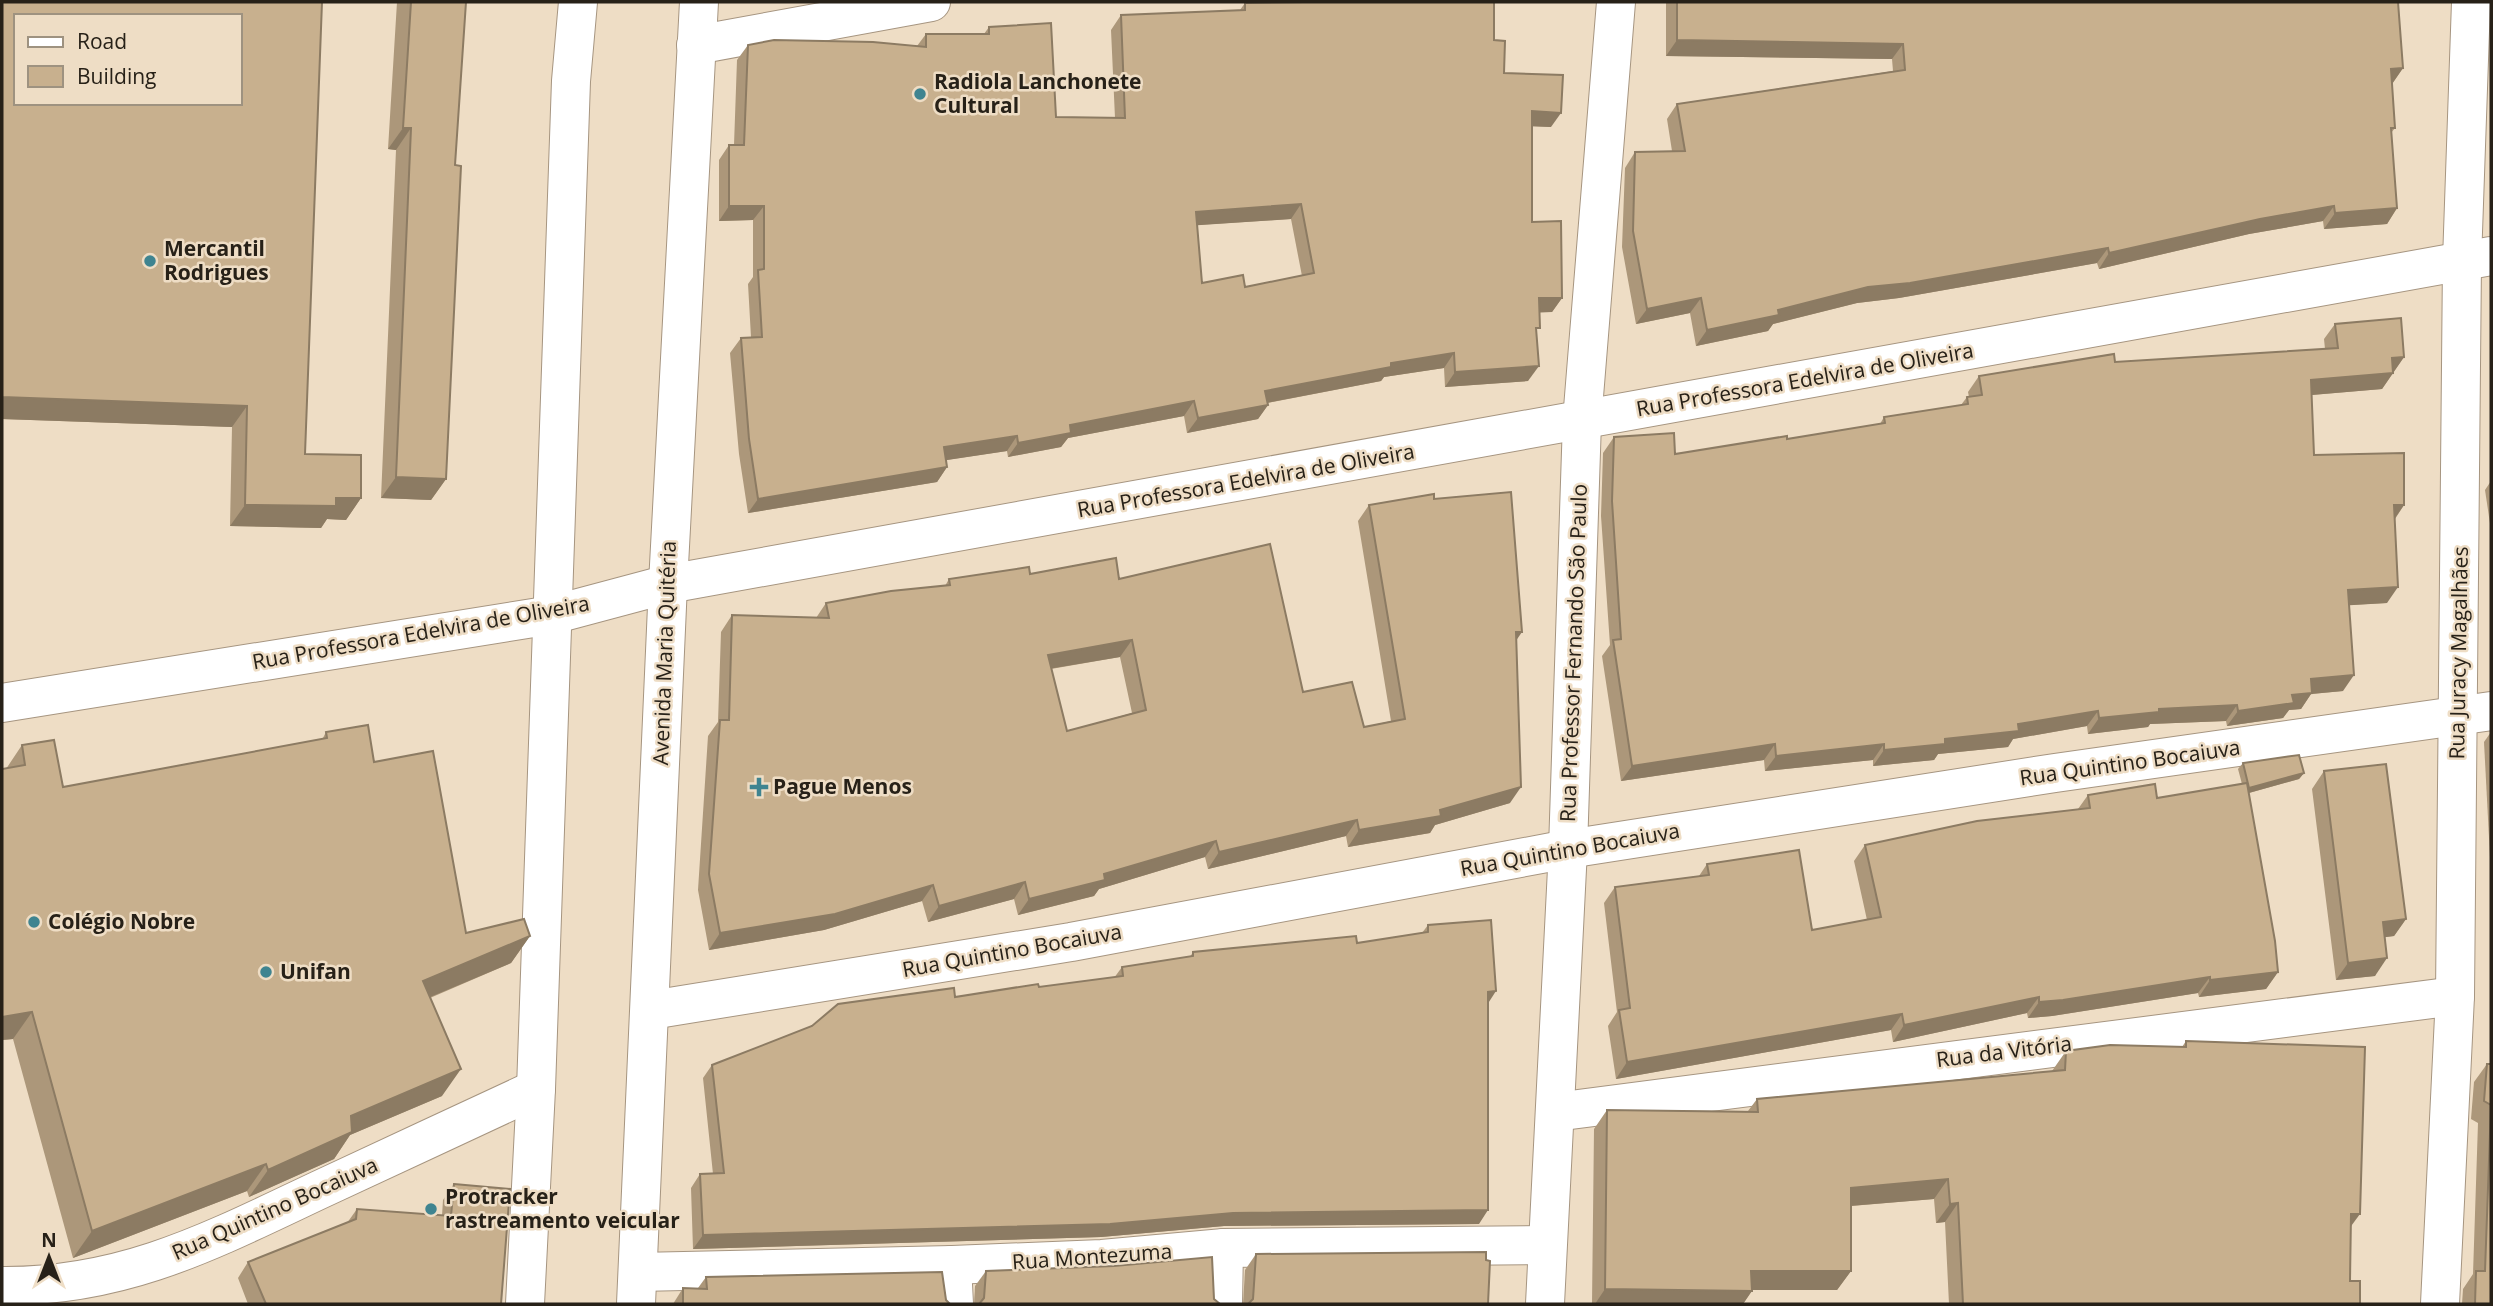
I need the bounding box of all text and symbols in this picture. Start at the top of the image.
legend [14,14,242,105]
text: Road [77,27,127,55]
text: Building [77,62,156,90]
place label: Radiola Lanchonete Cultural [934,67,1141,119]
marker: Radiola Lanchonete Cultural [912,86,928,102]
place label: Mercantil Rodrigues [164,234,269,286]
marker: Mercantil Rodrigues [142,253,158,269]
street label: Rua Professora Edelvira de Oliveira [1634,336,1976,422]
street label: Rua Professora Edelvira de Oliveira [1075,437,1417,523]
street label: Rua Professor Fernando São Paulo [1553,483,1593,823]
street label: Avenida Maria Quitéria [646,540,682,766]
street label: Rua Juracy Magalhães [2442,546,2474,760]
street label: Rua Professora Edelvira de Oliveira [250,589,592,675]
street label: Rua Quintino Bocaiuva [2018,733,2242,791]
place label: Pague Menos [773,772,912,800]
marker: Pague Menos [751,779,767,795]
street label: Rua Quintino Bocaiuva [1458,816,1682,882]
place label: Colégio Nobre [48,907,195,935]
marker: Colégio Nobre [26,914,42,930]
street label: Rua Quintino Bocaiuva [900,917,1124,983]
place label: Unifan [280,957,351,985]
marker: Unifan [258,964,274,980]
street label: Rua da Vitória [1934,1029,2073,1073]
street label: Rua Quintino Bocaiuva [167,1150,382,1266]
place label: Protracker rastreamento veicular [445,1182,680,1234]
marker: Protracker rastreamento veicular [423,1201,439,1217]
north arrow [14,1222,84,1292]
text: N [41,1227,57,1253]
street label: Rua Montezuma [1011,1236,1173,1276]

